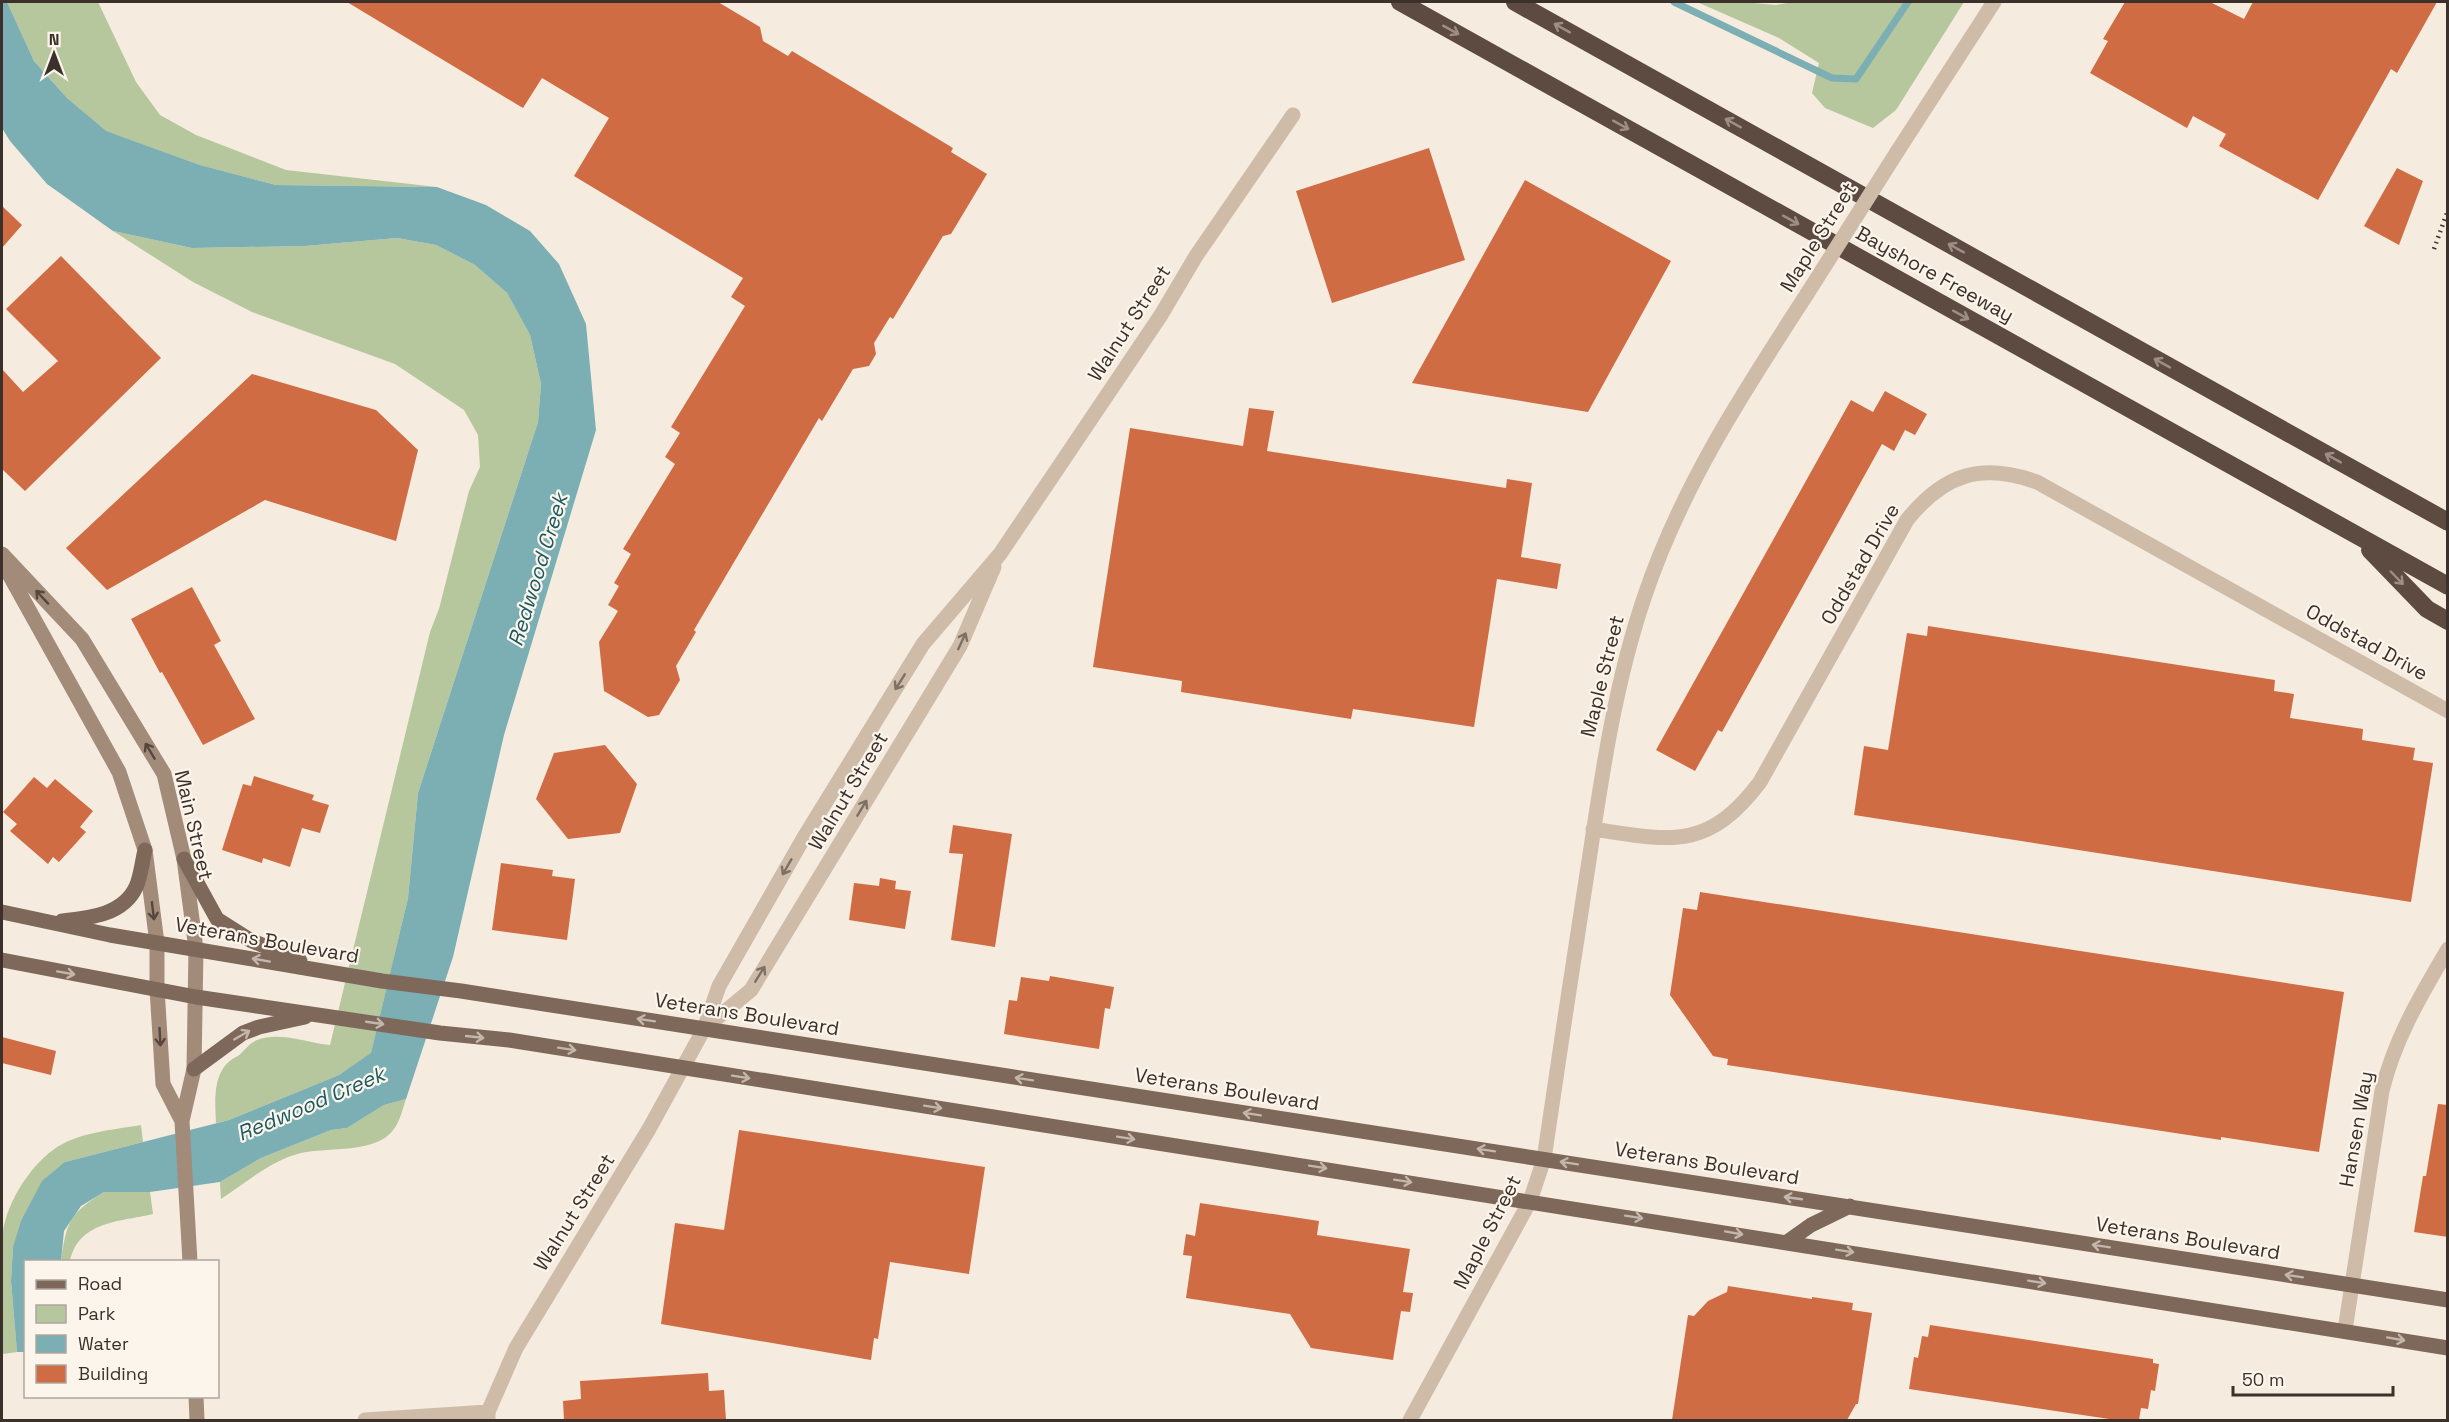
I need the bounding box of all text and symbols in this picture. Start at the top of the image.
one-way arrow [1554,22,1572,33]
north arrow [24,24,84,84]
one-way arrow [1441,25,1459,36]
text: N [49,29,59,50]
one-way arrow [1724,117,1742,128]
one-way arrow [1612,119,1629,131]
street label: Maple Street [1774,177,1862,297]
one-way arrow [1782,214,1799,226]
street label: Bayshore Freeway [1851,220,2019,328]
one-way arrow [1947,242,1965,253]
street label: Walnut Street [1082,260,1176,386]
one-way arrow [1952,310,1970,321]
one-way arrow [2154,357,2172,368]
one-way arrow [2325,452,2342,464]
water label: Redwood Creek [502,488,574,649]
street label: Oddstad Drive [1815,499,1905,629]
one-way arrow [2390,570,2404,585]
one-way arrow [35,590,49,605]
street label: Oddstad Drive [2301,598,2433,686]
street label: Maple Street [1574,612,1630,740]
one-way arrow [956,632,968,650]
one-way arrow [893,673,905,690]
street label: Walnut Street [802,727,894,855]
one-way arrow [143,743,155,760]
street label: Main Street [169,767,219,883]
one-way arrow [857,800,869,817]
one-way arrow [781,858,793,875]
one-way arrow [148,901,159,921]
street label: Veterans Boulevard [173,911,361,969]
one-way arrow [252,955,271,966]
one-way arrow [754,966,767,983]
one-way arrow [55,968,75,979]
street label: Veterans Boulevard [653,987,841,1041]
one-way arrow [636,1015,656,1026]
one-way arrow [364,1018,384,1029]
one-way arrow [155,1026,166,1046]
one-way arrow [233,1029,250,1041]
one-way arrow [464,1032,484,1043]
one-way arrow [556,1044,576,1055]
water label: Redwood Creek [233,1059,391,1147]
street label: Veterans Boulevard [1133,1062,1321,1116]
street label: Hansen Way [2333,1069,2379,1189]
one-way arrow [730,1071,750,1082]
one-way arrow [1015,1073,1035,1084]
one-way arrow [923,1102,942,1113]
one-way arrow [1242,1108,1262,1119]
one-way arrow [1115,1132,1135,1143]
street label: Veterans Boulevard [1613,1136,1801,1190]
one-way arrow [1477,1144,1496,1155]
street label: Walnut Street [528,1149,620,1275]
one-way arrow [1560,1158,1580,1169]
one-way arrow [1308,1162,1328,1173]
street label: Maple Street [1447,1171,1527,1293]
one-way arrow [1393,1175,1413,1186]
one-way arrow [1783,1192,1803,1203]
street label: Veterans Boulevard [2094,1211,2282,1265]
one-way arrow [1624,1212,1644,1223]
one-way arrow [1724,1228,1743,1239]
one-way arrow [2092,1240,2111,1251]
one-way arrow [1834,1246,1854,1257]
legend [24,1260,219,1398]
one-way arrow [2284,1270,2304,1281]
text: Road [78,1272,122,1295]
one-way arrow [2027,1276,2047,1287]
text: Park [78,1302,116,1325]
text: Water [78,1332,129,1355]
one-way arrow [2386,1334,2405,1345]
scale bar [2233,1359,2394,1397]
text: Building [78,1362,148,1385]
text: 50 m [2242,1368,2284,1391]

